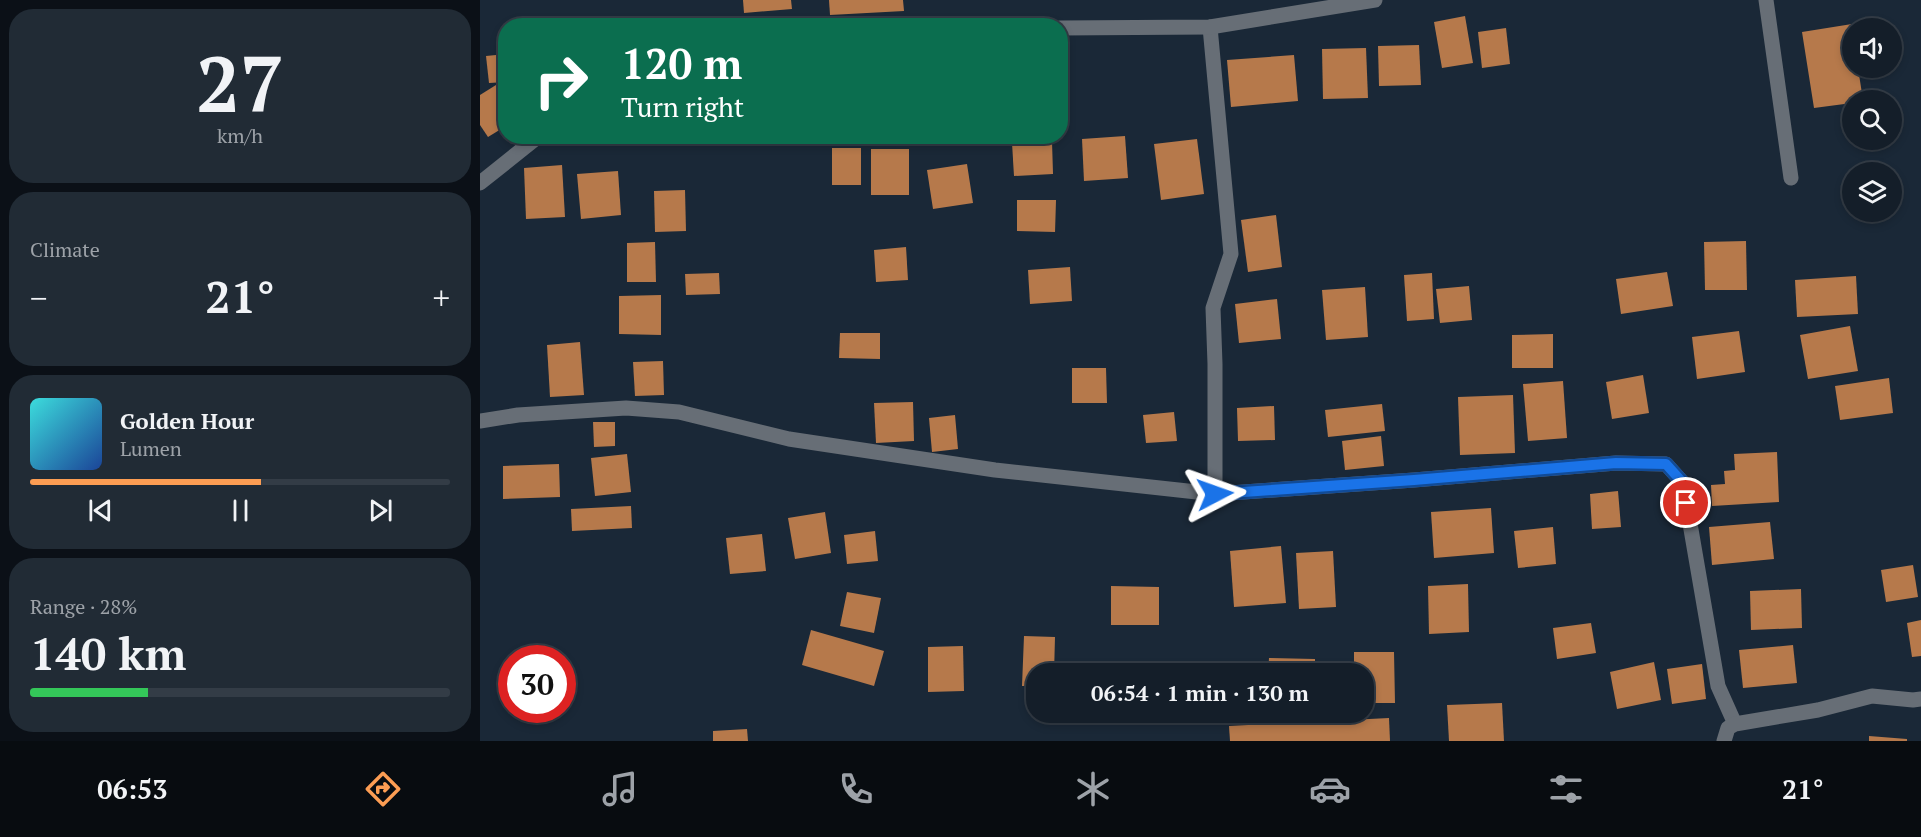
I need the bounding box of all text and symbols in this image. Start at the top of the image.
map controls [1842,18,1902,222]
button: sound [1842,18,1902,78]
text: 27 [196,31,284,134]
text: 120 m [621,35,742,91]
icon: right [522,42,600,120]
text: Turn right [621,89,744,125]
button: search [1842,90,1902,150]
text: km/h [217,122,263,149]
button: layers [1842,162,1902,222]
text: Climate [30,236,100,263]
text: 21° [205,266,275,326]
text: − [30,276,48,319]
text: + [432,276,450,319]
text: Golden Hour [120,406,254,435]
text: Lumen [120,435,182,462]
position arrow [1183,462,1247,526]
pin [1660,477,1711,528]
icon: arrive [1669,486,1702,519]
icon: previous [84,494,117,527]
icon: pause [224,494,257,527]
icon: next [364,494,397,527]
text: Range · 28% [30,593,137,620]
text: 140 km [30,623,186,683]
speed limit sign: 30 [498,645,576,723]
text: 06:54 · 1 min · 130 m [1091,678,1309,707]
icon: directions [362,768,404,810]
icon: music [599,768,641,810]
icon: phone [835,768,877,810]
icon: climate [1072,768,1114,810]
icon: car [1309,768,1351,810]
icon: filters [1545,768,1587,810]
text: 06:53 [97,771,168,807]
text: 21° [1782,771,1824,807]

